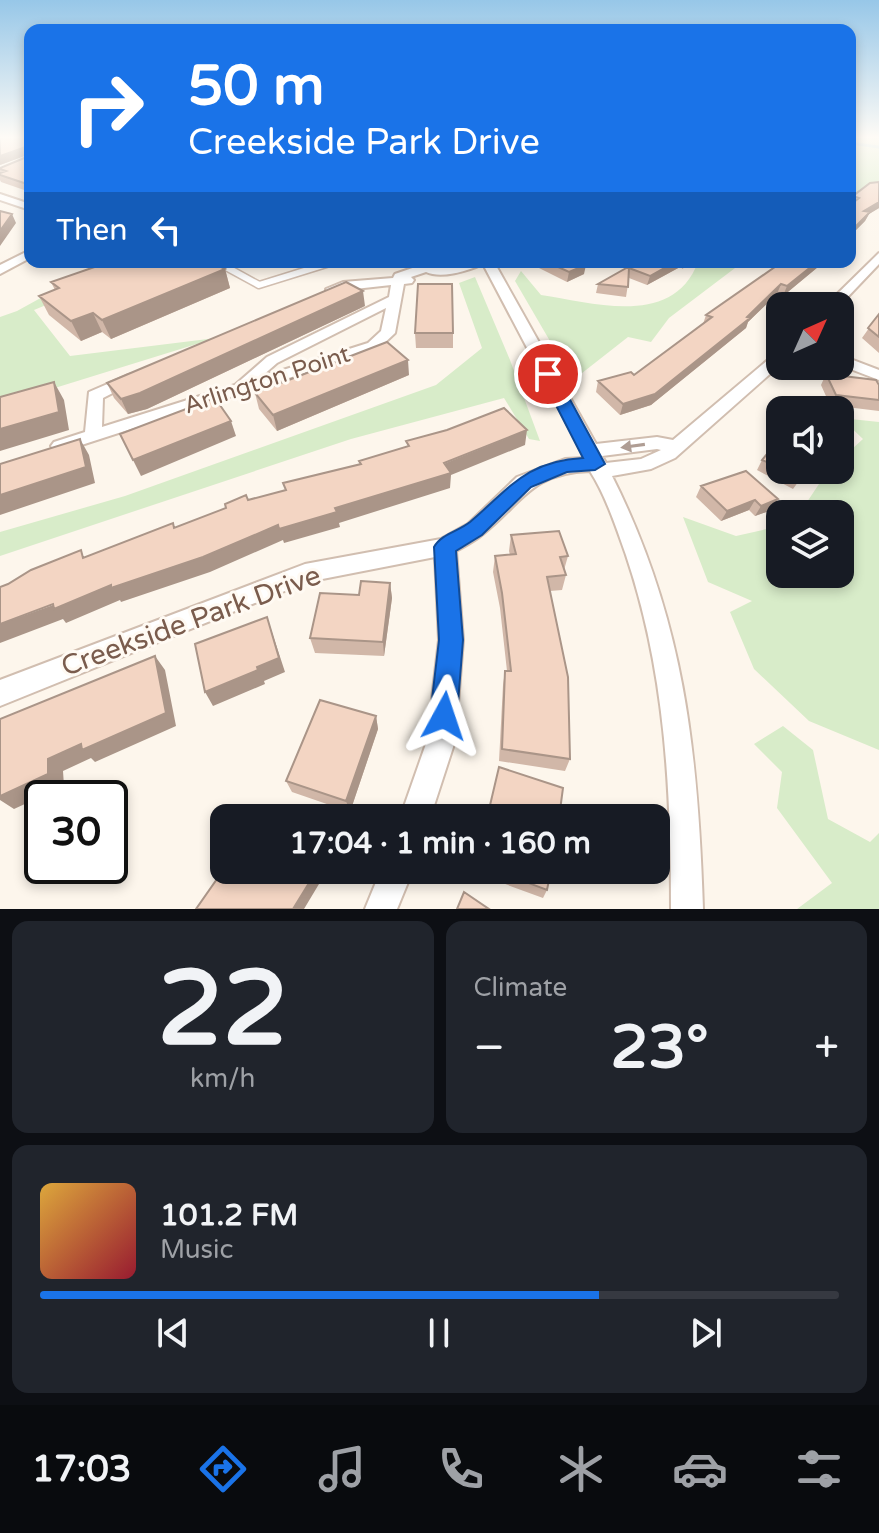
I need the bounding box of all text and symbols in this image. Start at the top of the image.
text: 50 m [188,53,324,120]
icon: right [56,56,160,160]
text: Creekside Park Drive [188,121,540,164]
icon: left [144,208,188,252]
text: Then [56,212,128,249]
north arrow [766,292,854,380]
map controls [766,292,854,588]
street label: Arlington Point [180,339,354,421]
pin [514,340,582,408]
icon: arrive [526,352,570,396]
button: sound [766,396,854,484]
one-way arrow [620,440,645,453]
button: layers [766,500,854,588]
street label: Creekside Park Drive [57,558,325,684]
position arrow [402,674,486,758]
speed limit sign: 30 [24,780,128,884]
text: 17:04 · 1 min · 160 m [289,825,591,862]
text: 22 [157,948,288,1073]
text: Climate [474,972,567,1003]
text: 23° [611,1012,709,1084]
text: − [474,1022,505,1075]
text: + [814,1022,839,1075]
text: km/h [190,1063,255,1094]
text: 101.2 FM [160,1197,298,1234]
text: Music [160,1234,233,1265]
icon: previous [151,1311,195,1355]
icon: pause [417,1311,461,1355]
icon: next [684,1311,728,1355]
icon: directions [195,1441,251,1497]
icon: music [314,1441,370,1497]
icon: phone [433,1441,489,1497]
icon: climate [553,1441,609,1497]
icon: car [672,1441,728,1497]
icon: filters [791,1441,847,1497]
text: 17:03 [32,1448,131,1491]

